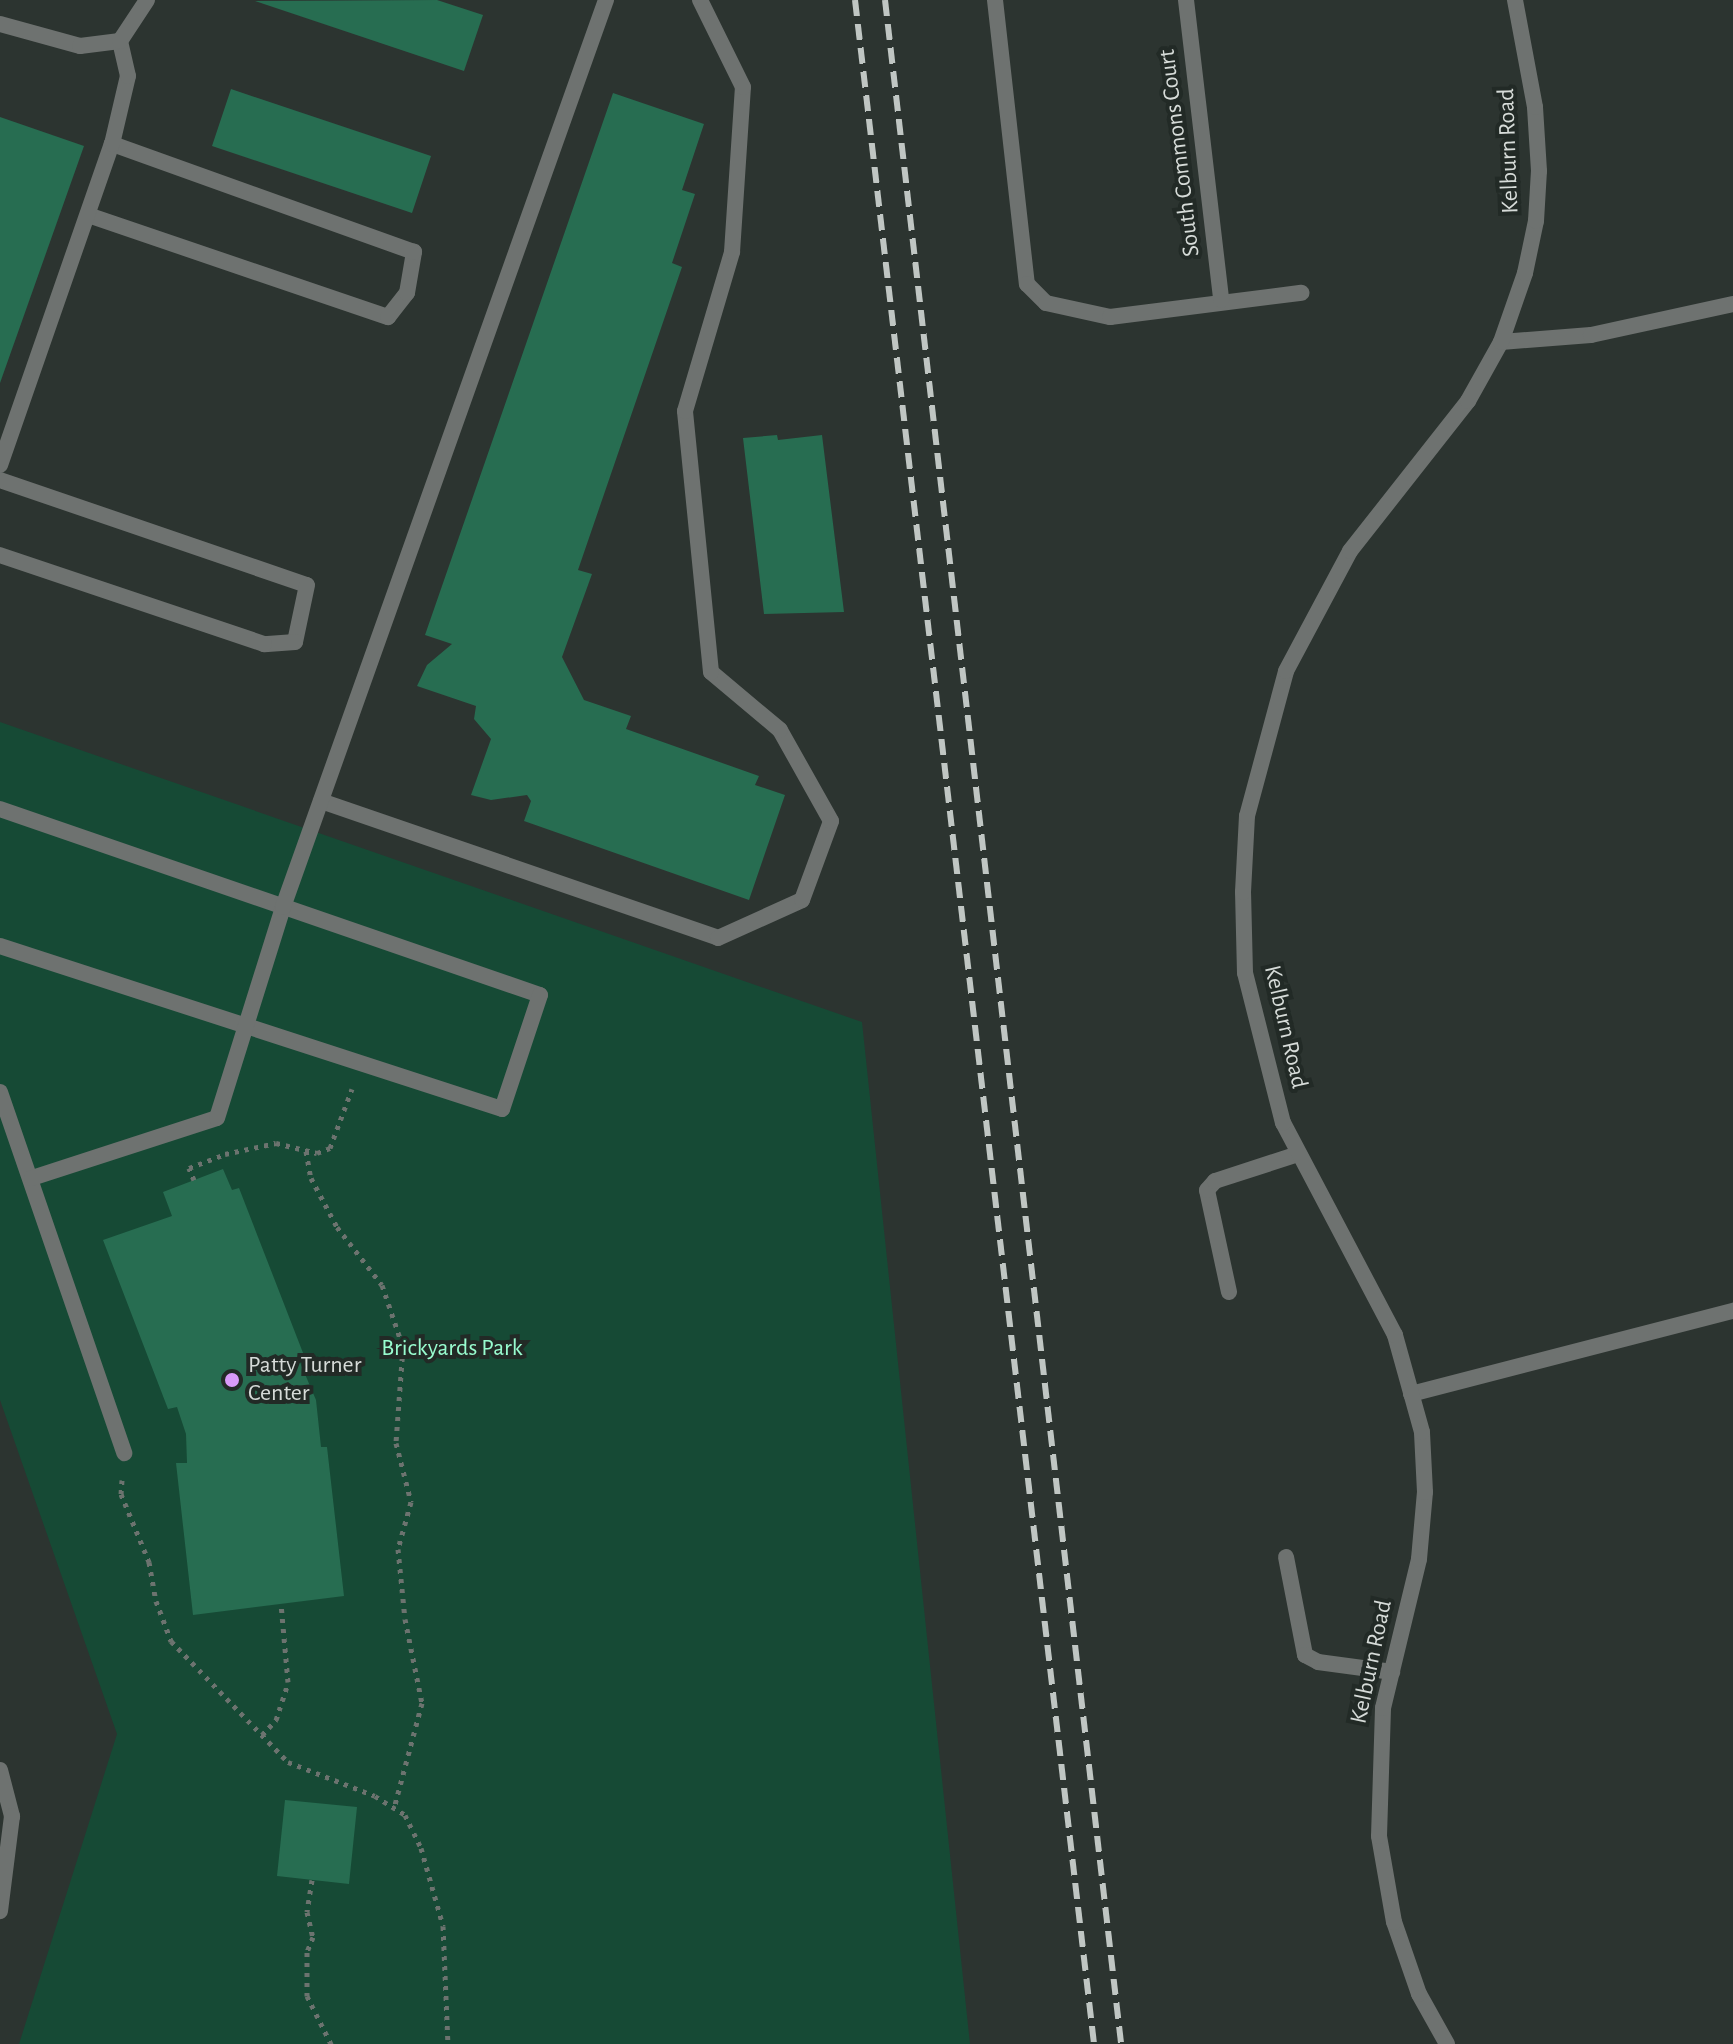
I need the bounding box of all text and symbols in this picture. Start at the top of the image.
street label: South Commons Court [1153,48,1207,258]
street label: Kelburn Road [1492,88,1526,214]
street label: Kelburn Road [1257,963,1313,1091]
park label: Brickyards Park [381,1335,523,1363]
place label: Patty Turner Center [248,1352,361,1408]
marker: Patty Turner Center [223,1371,241,1389]
street label: Kelburn Road [1345,1598,1399,1726]

